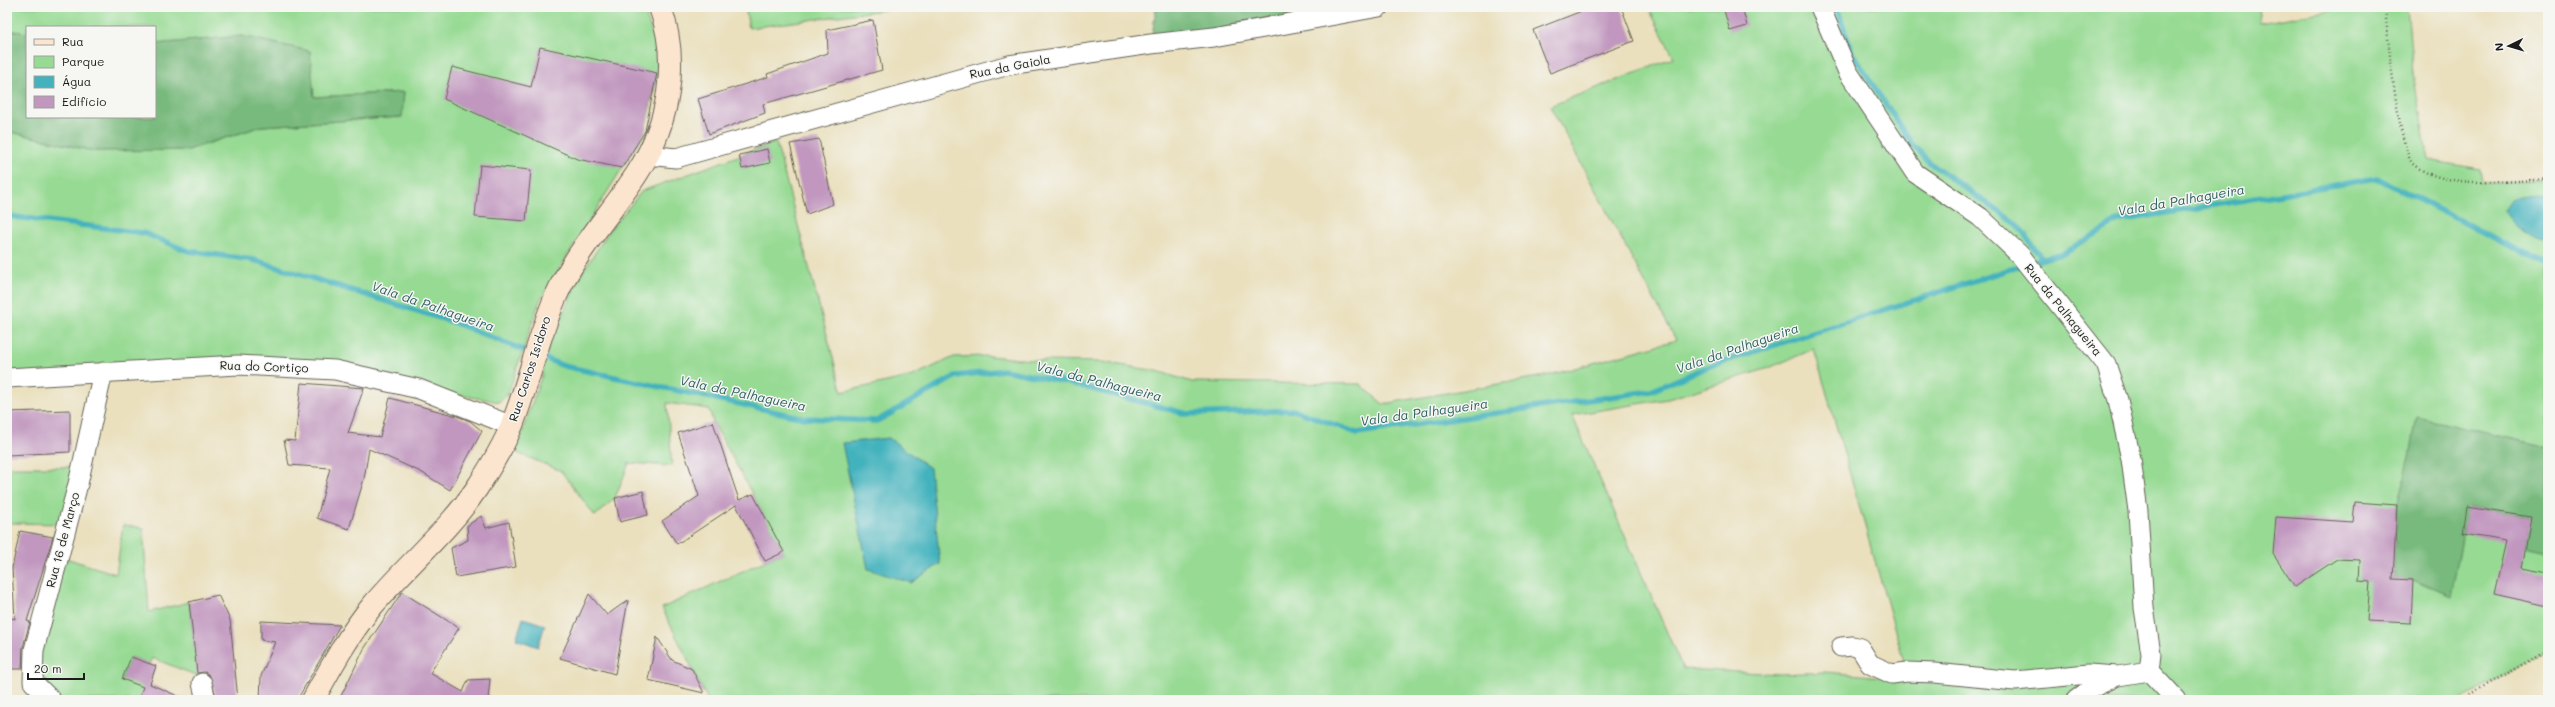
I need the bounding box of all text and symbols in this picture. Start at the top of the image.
legend [26,26,156,118]
north arrow [2489,26,2529,66]
text: Rua [62,33,84,49]
text: N [2491,42,2506,52]
street label: Rua da Gaiola [968,50,1052,82]
text: Parque [62,53,105,69]
text: Água [62,73,91,89]
text: Edifício [62,93,106,109]
water label: Vala da Palhagueira [2116,180,2246,219]
street label: Rua da Palhagueira [2021,260,2106,359]
water label: Vala da Palhagueira [369,277,497,335]
street label: Rua Carlos Isidoro [504,314,554,424]
water label: Vala da Palhagueira [1673,319,1801,377]
street label: Rua do Cortiço [219,356,309,376]
water label: Vala da Palhagueira [1035,357,1164,404]
water label: Vala da Palhagueira [678,371,808,414]
water label: Vala da Palhagueira [1359,394,1489,429]
street label: Rua 16 de Março [42,490,82,589]
scale bar [28,655,84,681]
text: 20 m [34,660,62,676]

